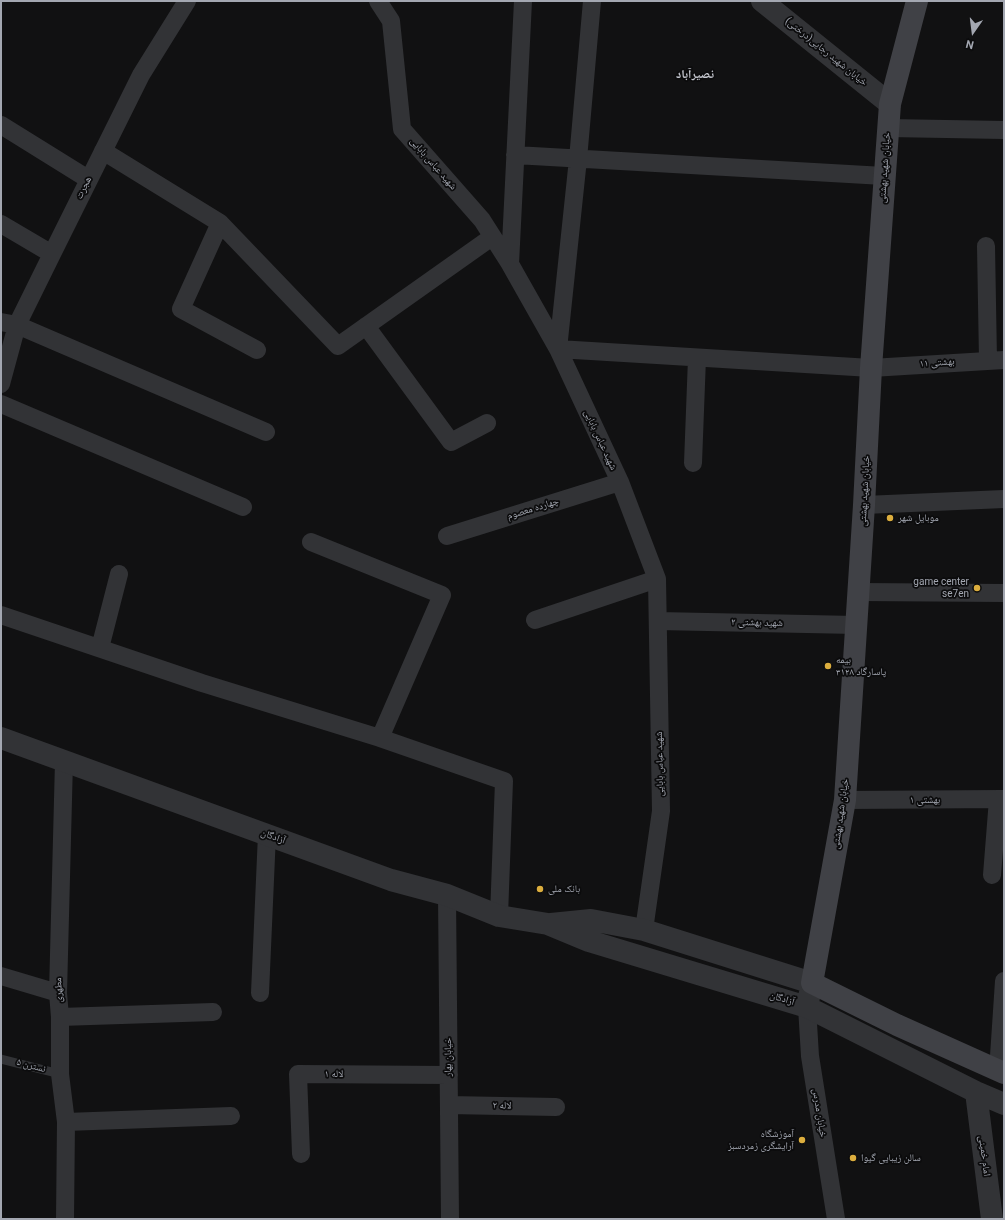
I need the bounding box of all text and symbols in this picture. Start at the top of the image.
north arrow [953,12,993,52]
street label: خیابان شهید رجایی(درختی) [783,15,869,89]
text: N [965,37,975,51]
district label: نصیرآباد [676,68,714,82]
street label: خیابان شهید بهشتی [877,132,893,204]
street label: شهید عباس بابایی [407,135,459,193]
street label: هجرت [73,175,95,201]
street label: بهشتی ۱۱ [919,356,955,370]
street label: شهید عباس بابایی [581,408,619,472]
street label: خیابان شهید بهشتی [857,455,873,527]
street label: چهارده معصوم [506,495,560,523]
place label: موبایل شهر [898,512,939,524]
marker: موبایل شهر [885,513,895,523]
place label: game center se7en [913,576,969,600]
marker: game center se7en [972,583,982,593]
street label: شهید بهشتی ۲ [731,617,783,629]
place label: بیمه پاسارگاد ۳۱۲۸ [836,654,886,678]
marker: بیمه پاسارگاد ۳۱۲۸ [823,661,833,671]
street label: شهید عباس بابایی [653,731,667,797]
street label: خیابان شهید بهشتی [830,778,852,850]
street label: بهشتی ۱ [910,794,940,806]
street label: آزادگان [259,827,287,847]
place label: بانک ملی [548,883,580,895]
marker: بانک ملی [535,884,545,894]
street label: مطهری [53,977,65,1003]
street label: آزادگان [768,990,796,1008]
street label: خیابان بهار [442,1037,454,1077]
street label: نسترن ۵ [15,1056,47,1076]
street label: لاله ۱ [325,1068,343,1080]
street label: خیابان مدرس [809,1088,829,1138]
street label: لاله ۲ [493,1100,511,1112]
place label: آموزشگاه آرایشگری زمردسبز [728,1128,794,1152]
marker: آموزشگاه آرایشگری زمردسبز [797,1135,807,1145]
street label: امام خمینی [976,1135,992,1177]
place label: سالن زیبایی گیوا [861,1152,921,1164]
marker: سالن زیبایی گیوا [848,1153,858,1163]

